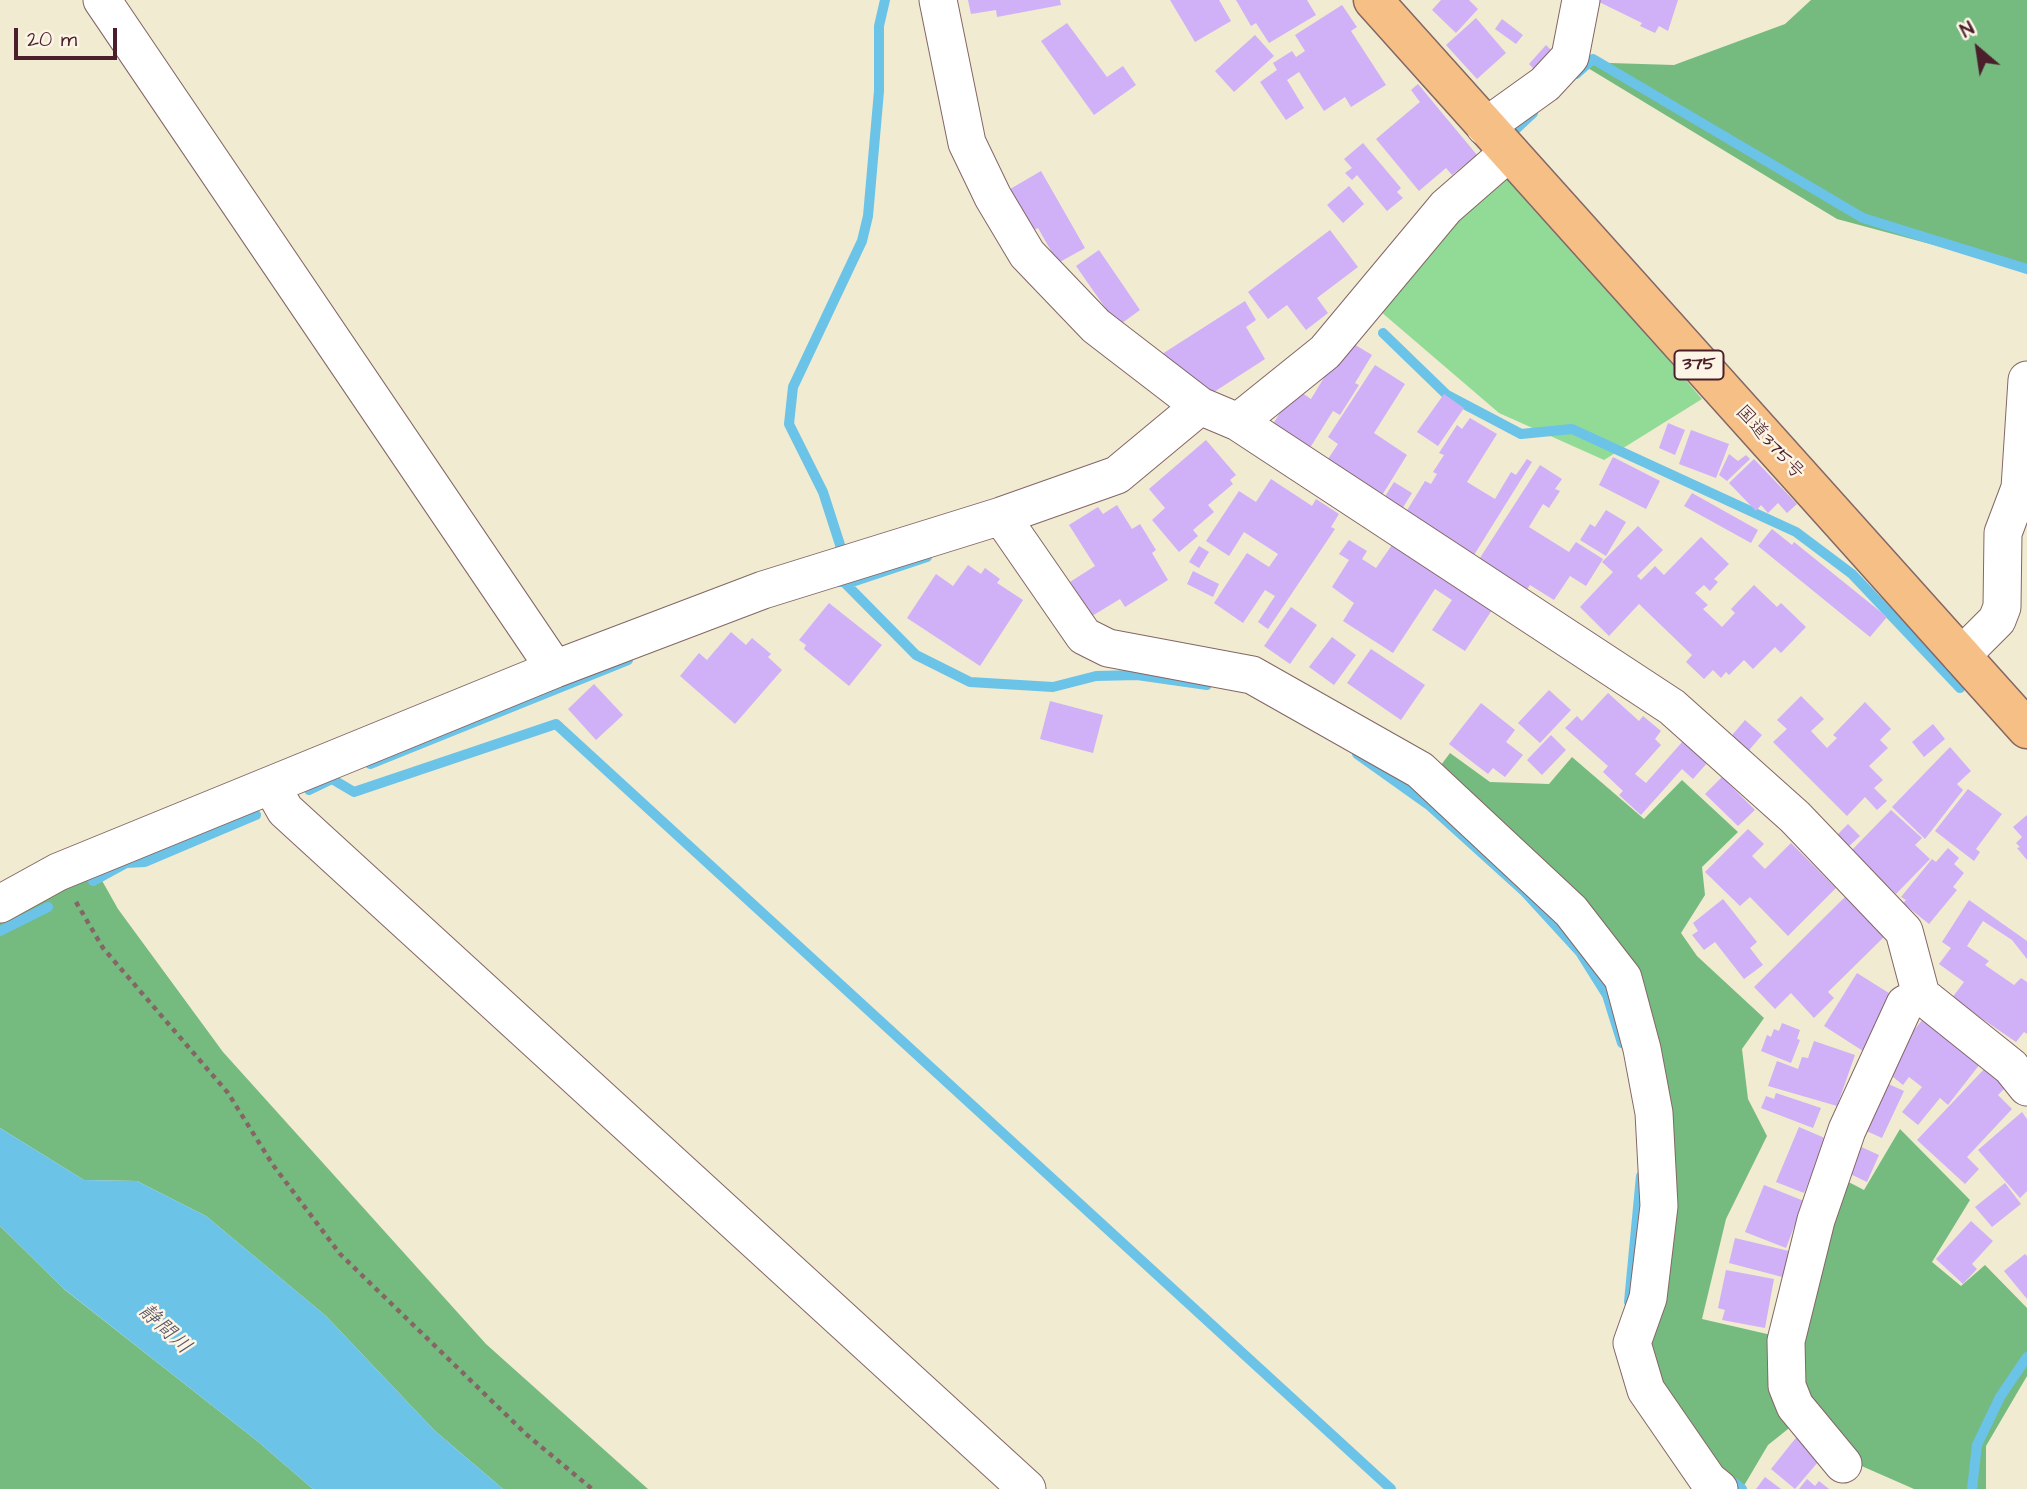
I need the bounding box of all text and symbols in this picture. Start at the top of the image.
scale bar [18,14,121,58]
north arrow [1943,14,2013,84]
text: N [1956,16,1979,45]
text: 20 m [27,25,77,54]
road number: 375 [1674,351,1724,380]
street label: 国道375号 [1730,401,1808,485]
water label: 静間川 [132,1299,196,1361]

